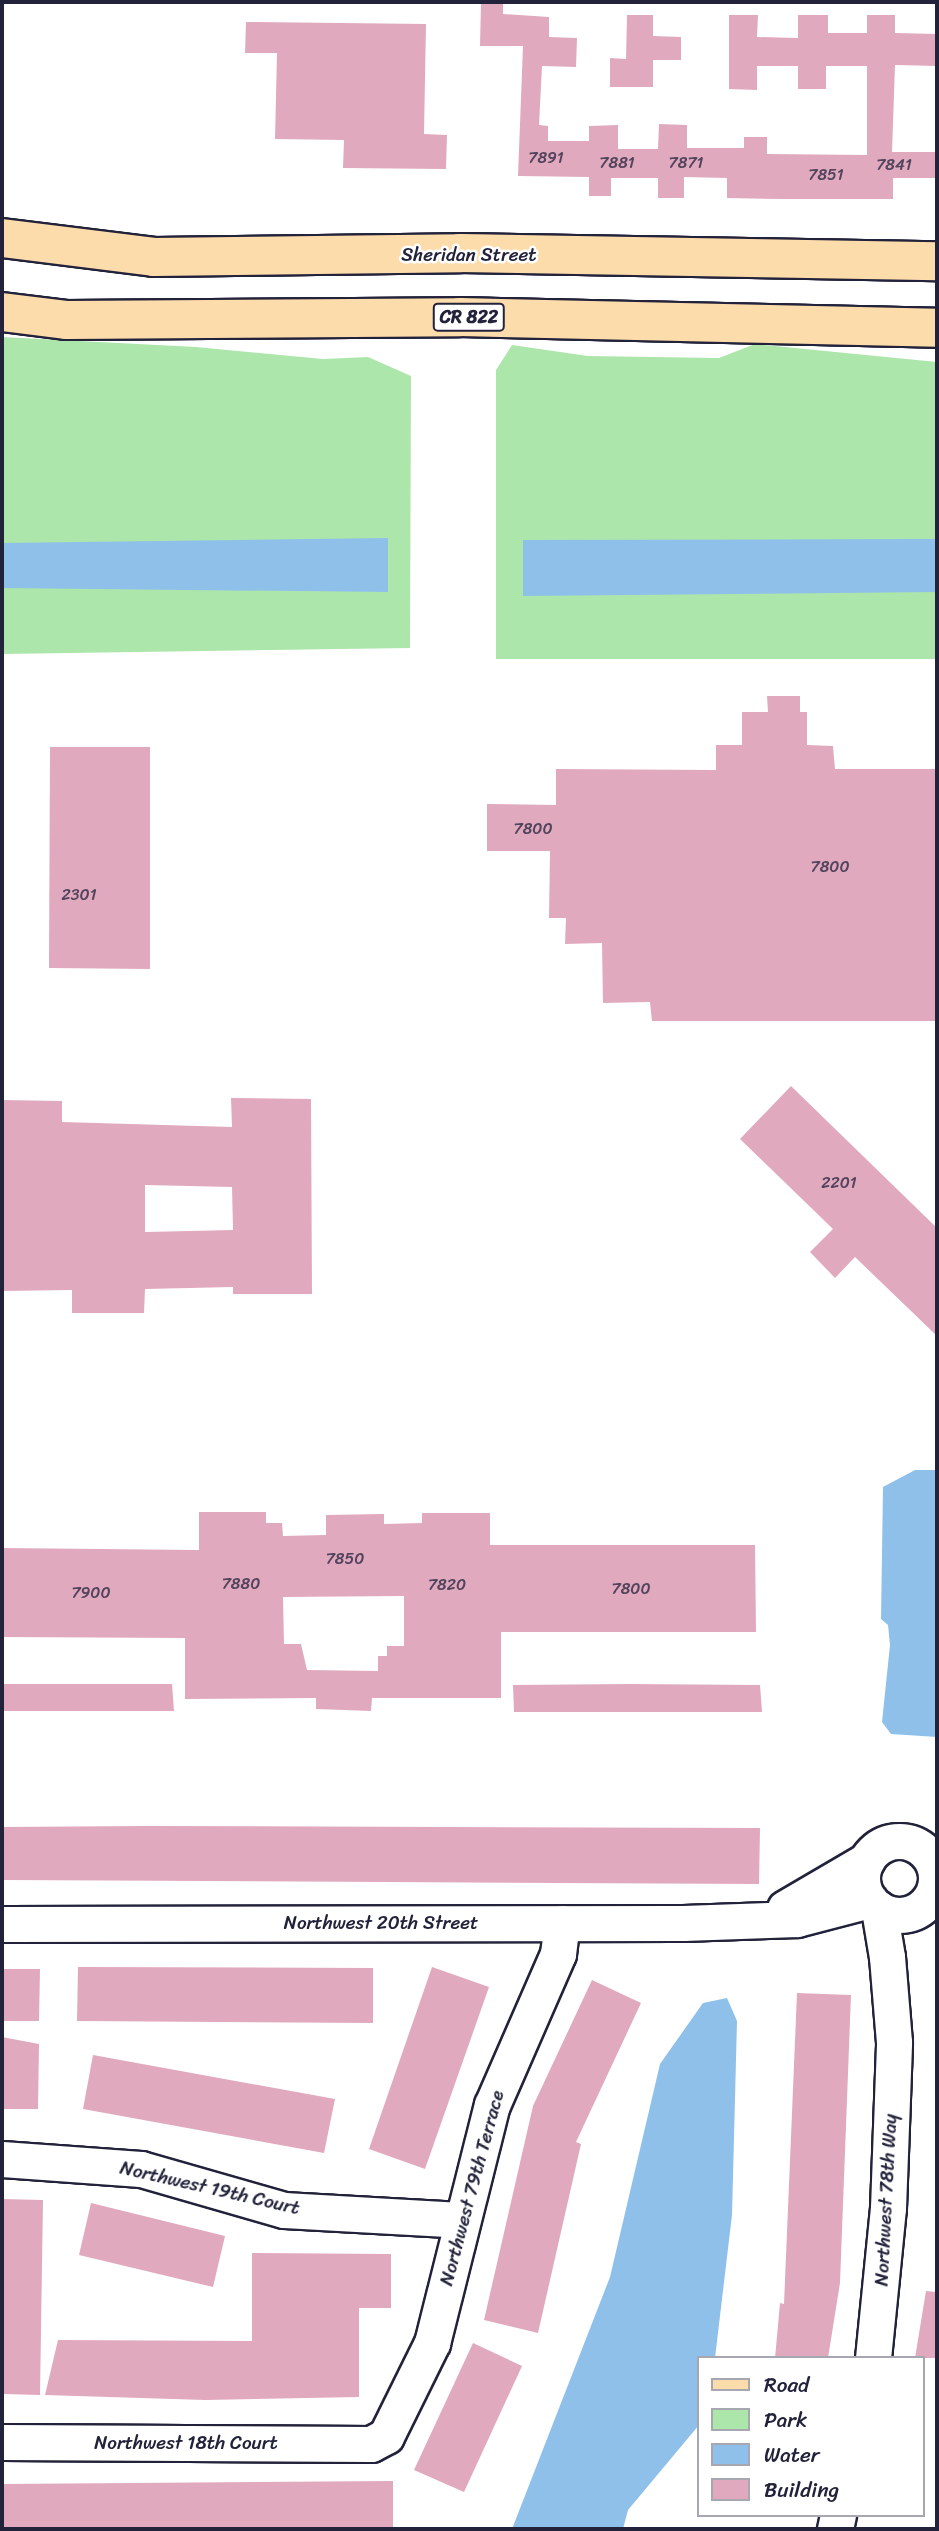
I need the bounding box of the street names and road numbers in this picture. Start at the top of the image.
street label: Sheridan Street [402,244,536,266]
road number: CR 822 [432,302,506,332]
street label: Northwest 20th Street [284,1912,478,1934]
street label: Northwest 79th Terrace [435,2088,509,2288]
street label: Northwest 78th Way [870,2113,902,2287]
street label: Northwest 19th Court [118,2156,302,2220]
street label: Northwest 18th Court [94,2432,278,2454]

